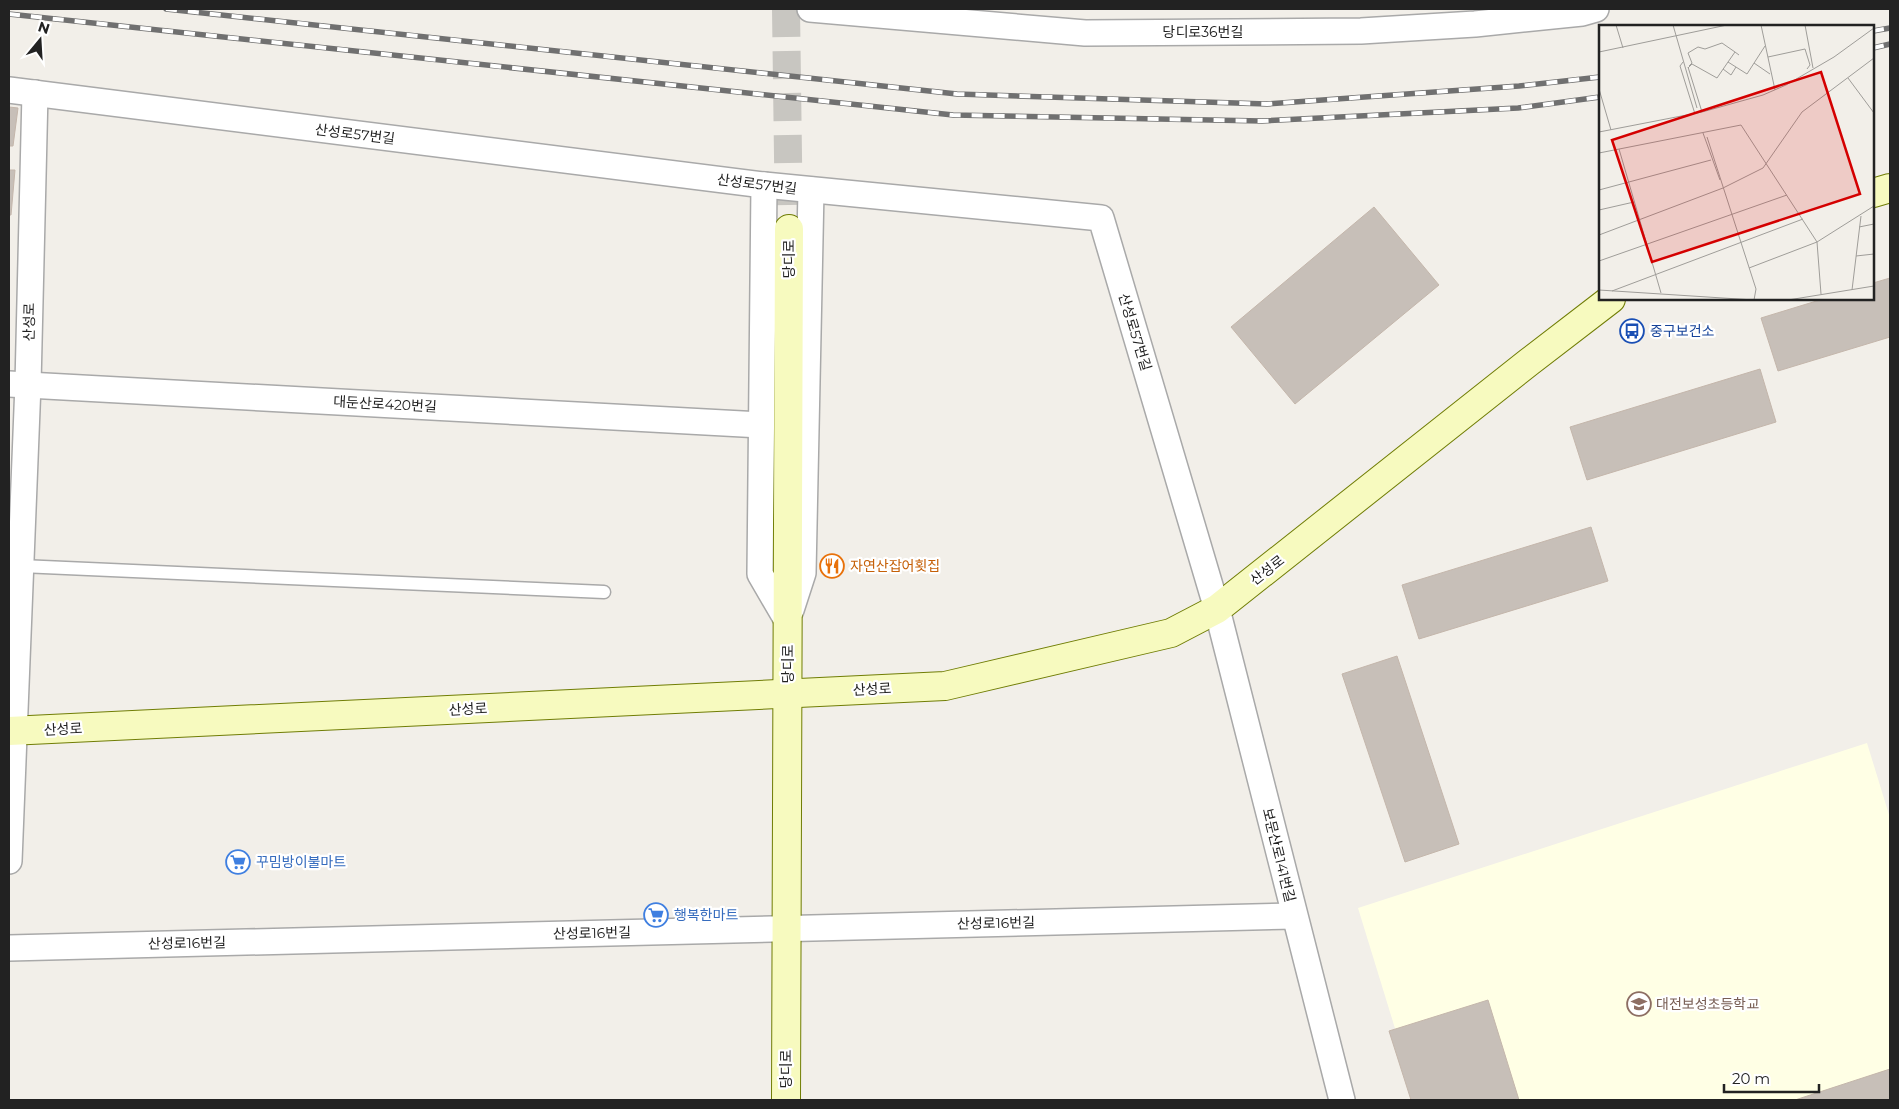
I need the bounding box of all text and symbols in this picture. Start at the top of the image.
north arrow [15,15,65,65]
text: N [36,17,52,38]
street label: 당디로36번길 [1163,23,1243,41]
inset map [1599,25,1874,300]
street label: 산성로57번길 [314,120,396,148]
street label: 산성로57번길 [716,170,798,198]
street label: 당디로 [780,240,798,278]
street label: 산성로57번길 [1115,291,1155,373]
street label: 산성로 [20,302,38,341]
bus stop icon: 중구보건소 [1619,318,1645,344]
place label: 중구보건소 [1650,322,1715,340]
street label: 대둔산로420번길 [333,392,437,416]
street label: 산성로 [1246,551,1288,589]
restaurant icon: 자연산잡어횟집 [819,553,845,579]
place label: 자연산잡어횟집 [850,557,940,575]
street label: 당디로 [779,645,797,683]
street label: 산성로 [852,679,892,699]
street label: 산성로 [448,699,488,719]
street label: 산성로 [43,719,83,739]
street label: 보문산로141번길 [1259,806,1299,904]
supermarket icon: 꾸밈방이불마트 [225,849,251,875]
place label: 꾸밈방이불마트 [256,853,346,871]
supermarket icon: 행복한마트 [643,902,669,928]
place label: 행복한마트 [674,906,739,924]
street label: 산성로16번길 [957,913,1035,933]
street label: 산성로16번길 [553,923,631,943]
street label: 산성로16번길 [148,933,226,953]
school or university icon: 대전보성초등학교 [1626,991,1652,1017]
place label: 대전보성초등학교 [1656,995,1759,1013]
street label: 당디로 [777,1050,795,1088]
scale bar [1724,1062,1819,1094]
text: 20 m [1732,1069,1770,1088]

